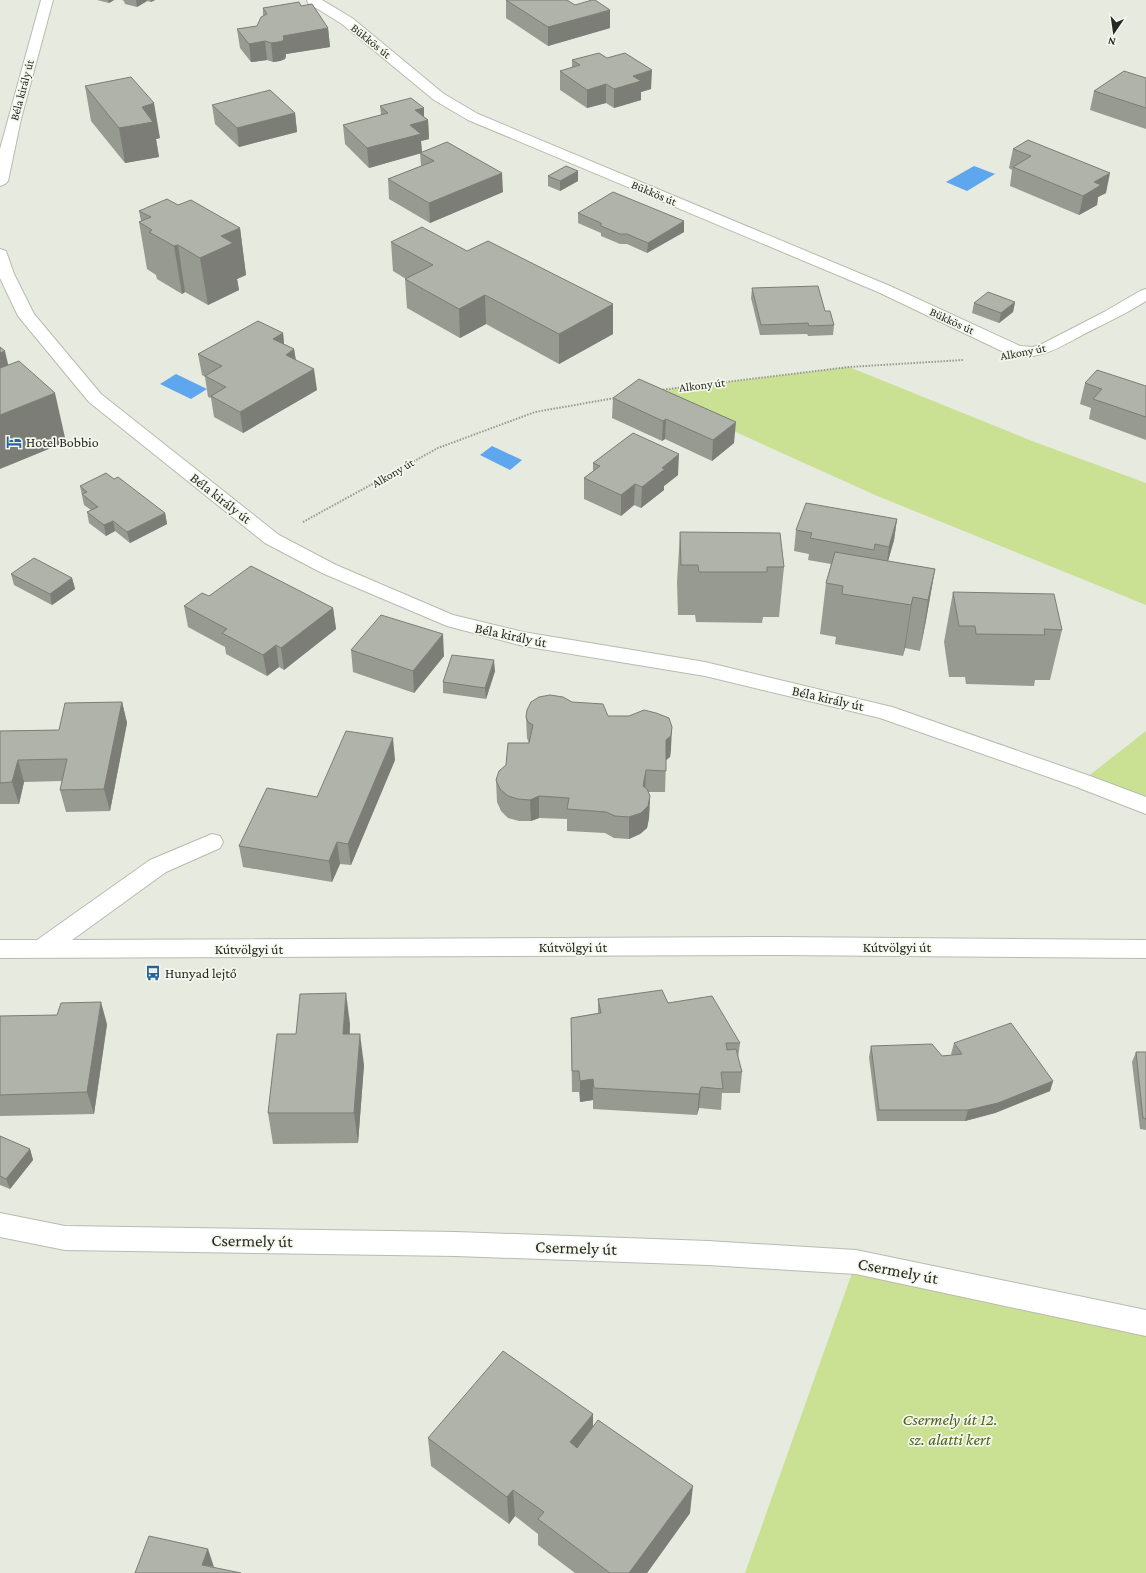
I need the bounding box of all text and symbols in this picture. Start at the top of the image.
north arrow [1094,12,1134,52]
street label: Bükkös út [348,21,395,62]
text: N [1106,35,1117,48]
street label: Béla király út [7,57,37,122]
street label: Bükkös út [629,177,680,209]
street label: Bükkös út [927,305,977,338]
street label: Alkony út [999,341,1048,363]
street label: Alkony út [678,375,727,395]
hotel icon: Hotel Bobbio [5,433,23,451]
place label: Hotel Bobbio [26,434,99,450]
street label: Alkony út [370,455,417,491]
street label: Béla király út [187,469,255,527]
street label: Béla király út [474,620,549,650]
street label: Béla király út [791,682,866,714]
street label: Kútvölgyi út [539,939,608,955]
street label: Kútvölgyi út [863,939,932,955]
street label: Kútvölgyi út [215,941,284,957]
bus stop icon: Hunyad lejtő [144,964,162,982]
place label: Hunyad lejtő [165,965,237,982]
street label: Csermely út [211,1231,293,1251]
street label: Csermely út [535,1237,617,1259]
street label: Csermely út [856,1254,940,1288]
park label: Csermely út 12. sz. alatti kert [902,1410,998,1449]

